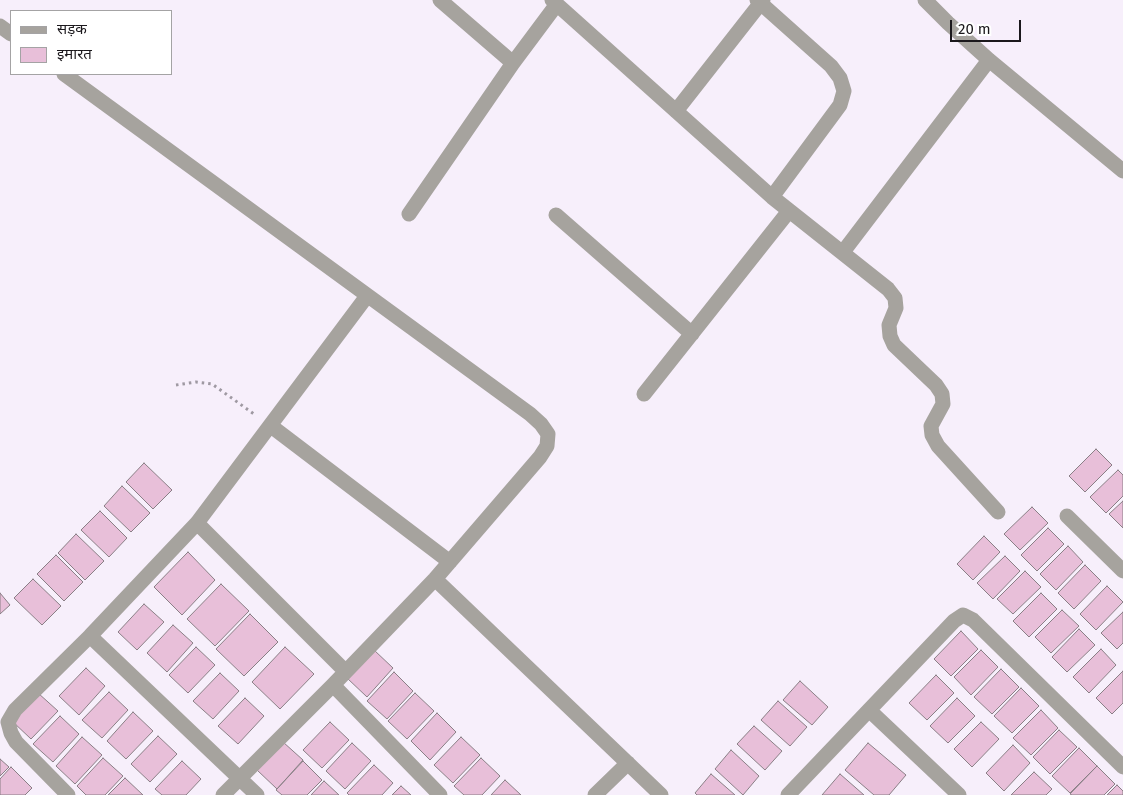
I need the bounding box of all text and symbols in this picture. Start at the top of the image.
legend [10,10,172,75]
scale bar [953,10,1024,42]
text: सड़क [57,20,87,38]
text: 20 m [958,20,991,38]
text: इमारत [57,45,92,63]

